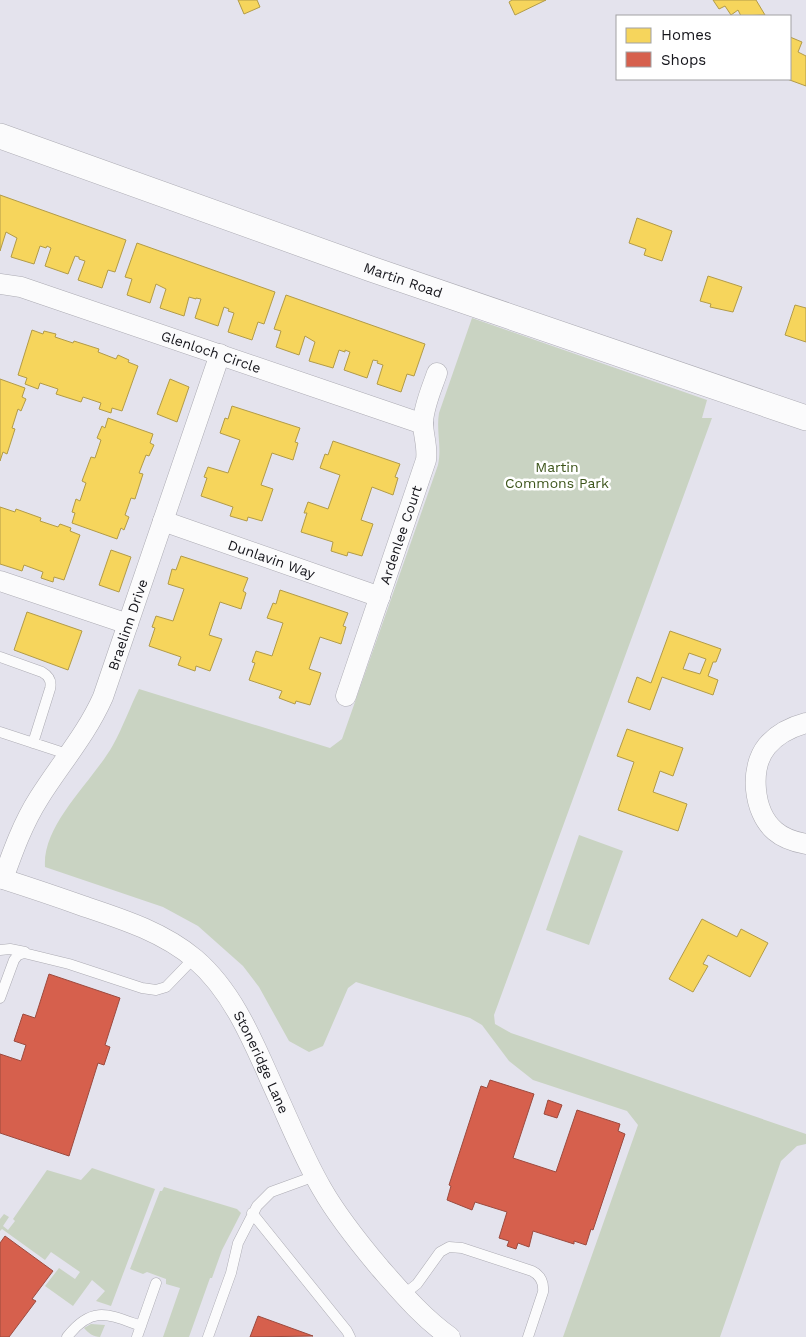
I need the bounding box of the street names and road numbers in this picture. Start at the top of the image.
street label: Martin Road [361,259,445,301]
street label: Glenloch Circle [159,327,263,376]
street label: Ardenlee Court [376,483,425,587]
street label: Dunlavin Way [226,536,318,582]
street label: Braelinn Drive [105,577,151,673]
street label: Stoneridge Lane [230,1008,292,1116]

